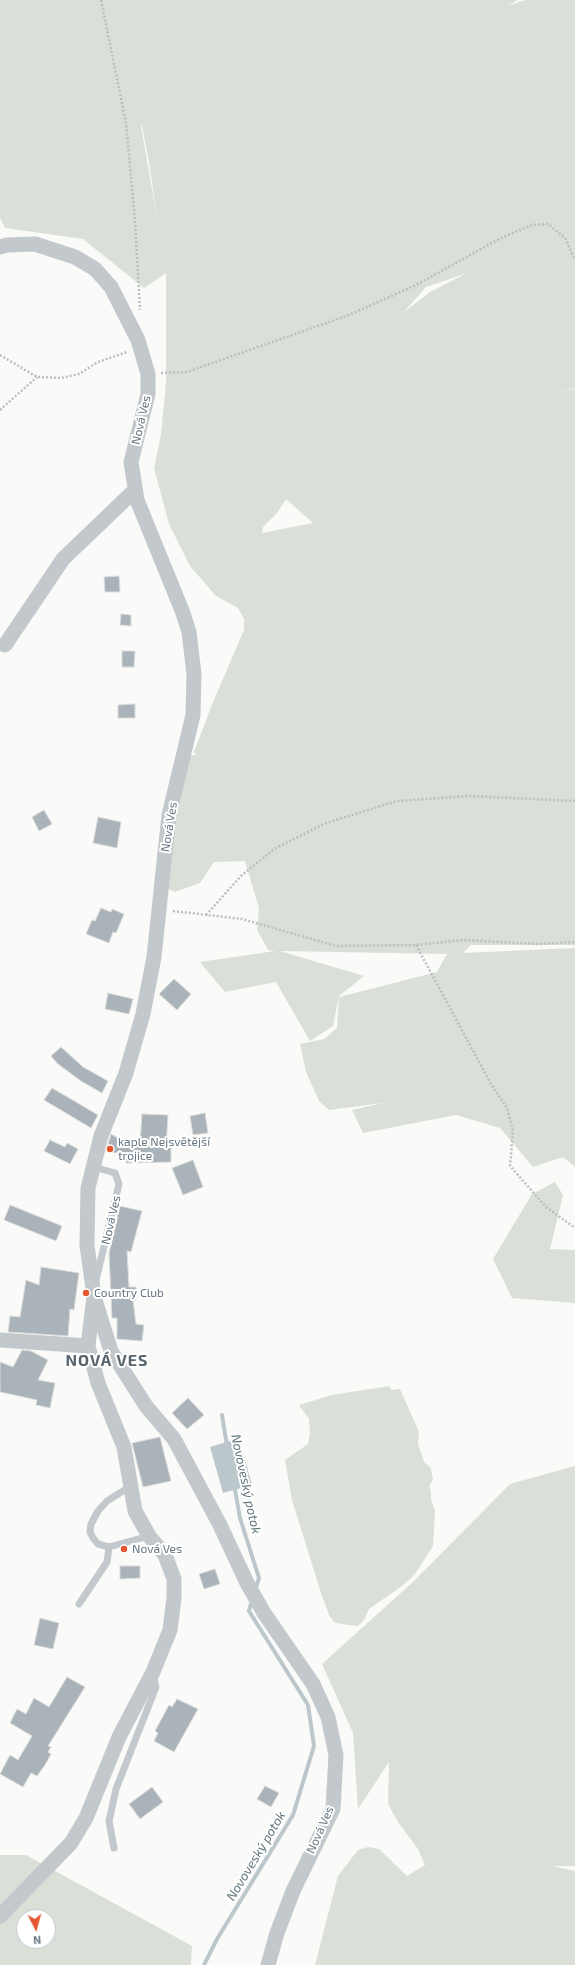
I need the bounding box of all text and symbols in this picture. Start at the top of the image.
street label: Nová Ves [128,394,154,446]
street label: Nová Ves [158,801,180,853]
place label: kaple Nejsvětější trojice [118,1135,210,1163]
marker: kaple Nejsvětější trojice [105,1144,115,1154]
street label: Nová Ves [98,1194,124,1246]
place label: Country Club [94,1286,164,1300]
marker: Country Club [81,1288,91,1298]
district label: NOVÁ VES [66,1351,148,1371]
water label: Novoveský potok [228,1433,264,1535]
place label: Nová Ves [132,1542,182,1556]
marker: Nová Ves [119,1544,129,1554]
street label: Nová Ves [303,1804,337,1856]
water label: Novoveský potok [223,1809,289,1903]
north arrow [16,1909,56,1949]
text: N [33,1934,42,1947]

